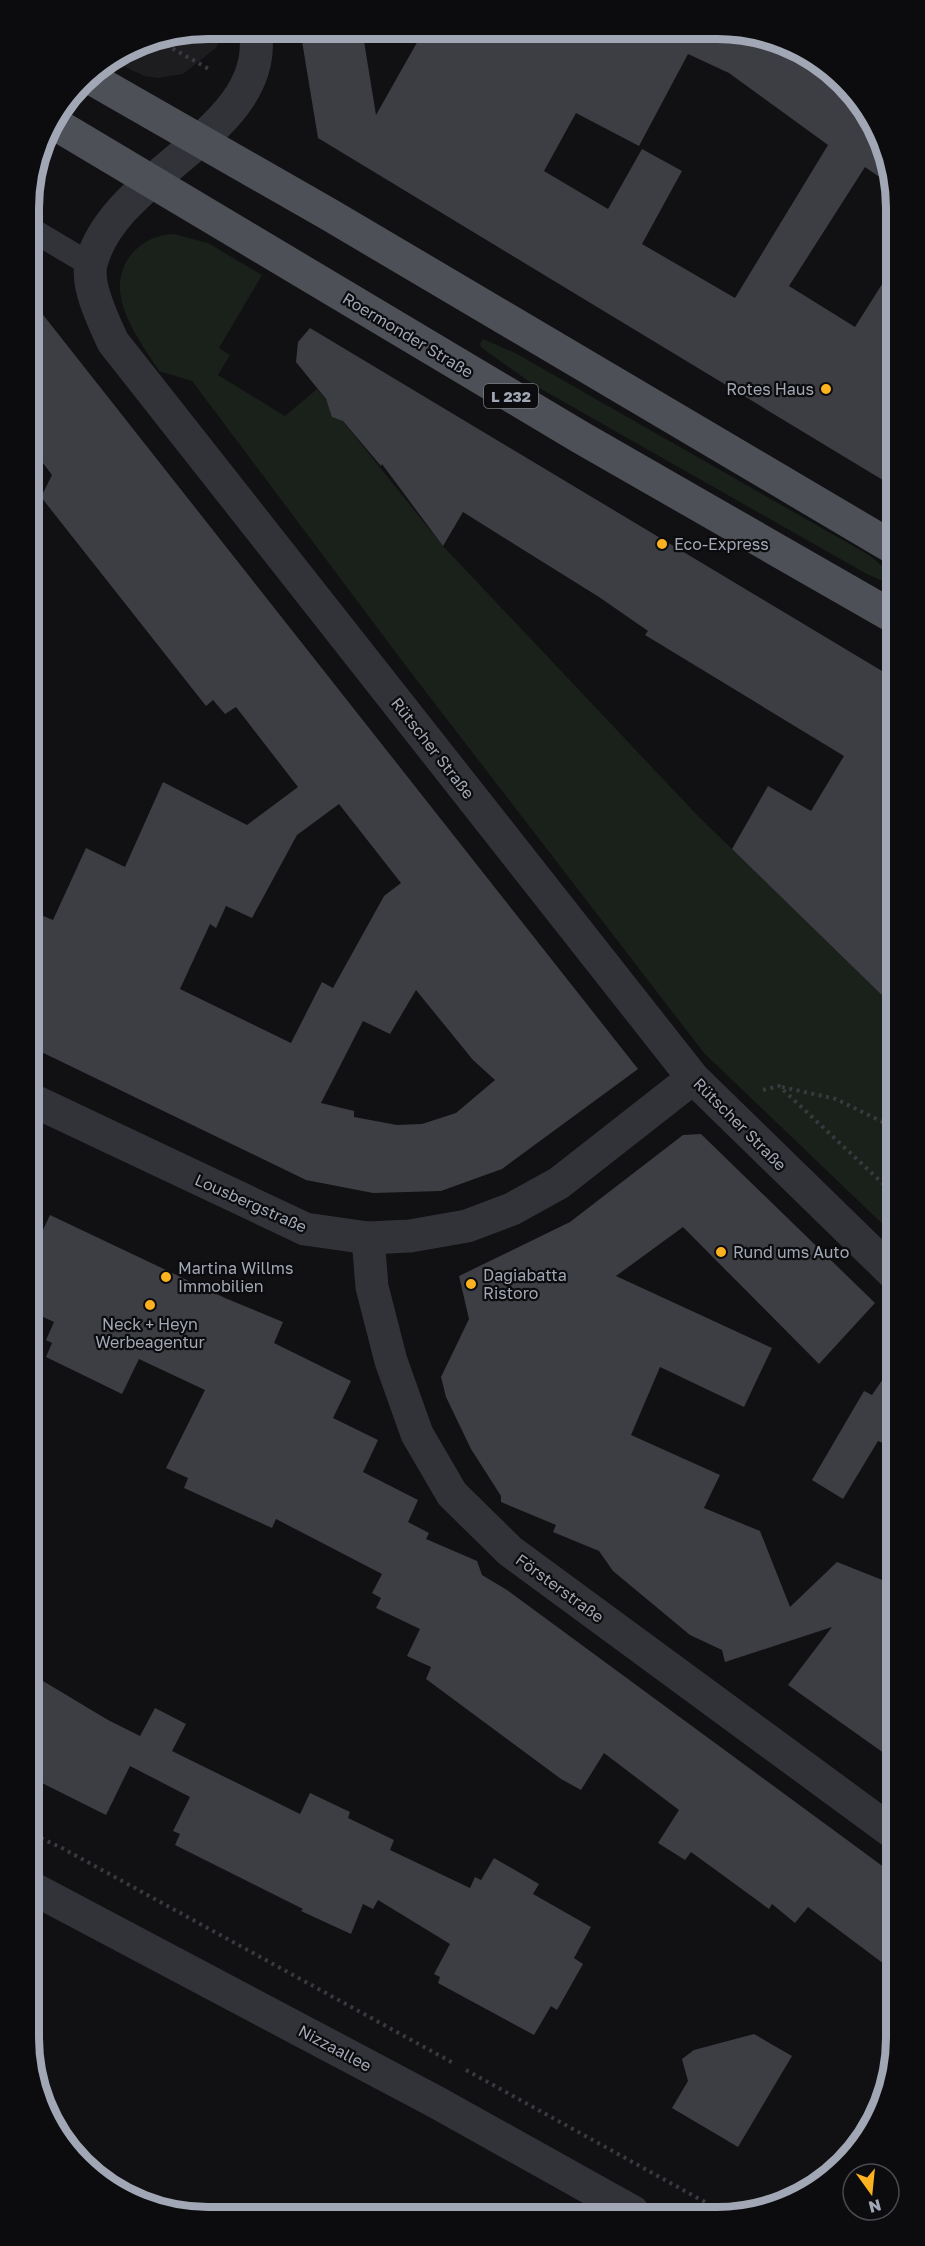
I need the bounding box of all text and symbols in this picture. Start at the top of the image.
street label: Roermonder Straße [339,288,477,382]
place label: Rotes Haus [726,379,814,399]
marker: Rotes Haus [819,382,833,396]
road number: L 232 [484,384,538,408]
place label: Eco-Express [674,534,769,554]
marker: Eco-Express [655,537,669,551]
street label: Rütscher Straße [387,693,479,803]
street label: Rütscher Straße [689,1073,791,1175]
street label: Lousbergstraße [192,1169,310,1237]
place label: Rund ums Auto [733,1242,849,1262]
marker: Rund ums Auto [714,1245,728,1259]
place label: Martina Willms Immobilien [178,1258,293,1296]
place label: Dagiabatta Ristoro [483,1265,567,1303]
marker: Martina Willms Immobilien [159,1270,173,1284]
marker: Dagiabatta Ristoro [464,1277,478,1291]
marker: Neck + Heyn Werbeagentur [143,1298,157,1312]
place label: Neck + Heyn Werbeagentur [95,1314,205,1352]
street label: Försterstraße [512,1549,608,1627]
street label: Nizzaallee [295,2020,375,2076]
north arrow [841,2162,901,2222]
text: N [866,2195,883,2218]

